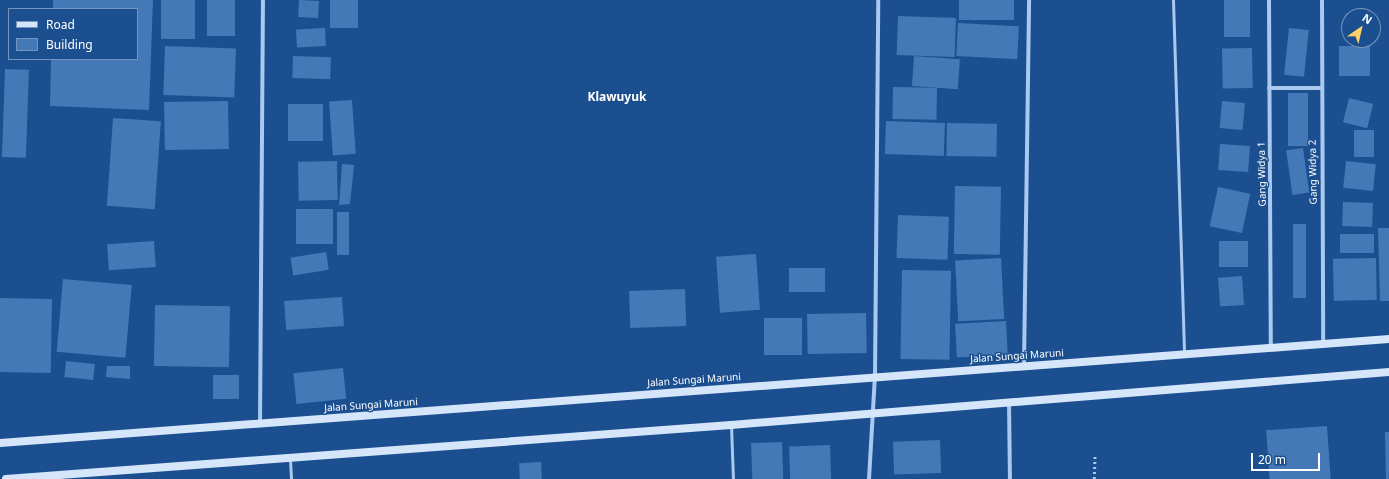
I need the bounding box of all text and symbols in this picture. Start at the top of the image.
legend [8,8,138,60]
north arrow [1341,8,1381,48]
text: N [1360,10,1375,27]
text: Road [46,16,75,33]
text: Building [46,36,93,53]
district label: Klawuyuk [588,90,646,104]
street label: Gang Widya 2 [1306,139,1320,205]
street label: Gang Widya 1 [1255,141,1269,207]
street label: Jalan Sungai Maruni [970,347,1064,365]
street label: Jalan Sungai Maruni [647,371,741,389]
street label: Jalan Sungai Maruni [324,396,418,414]
scale bar [1253,445,1322,471]
text: 20 m [1258,451,1286,468]

